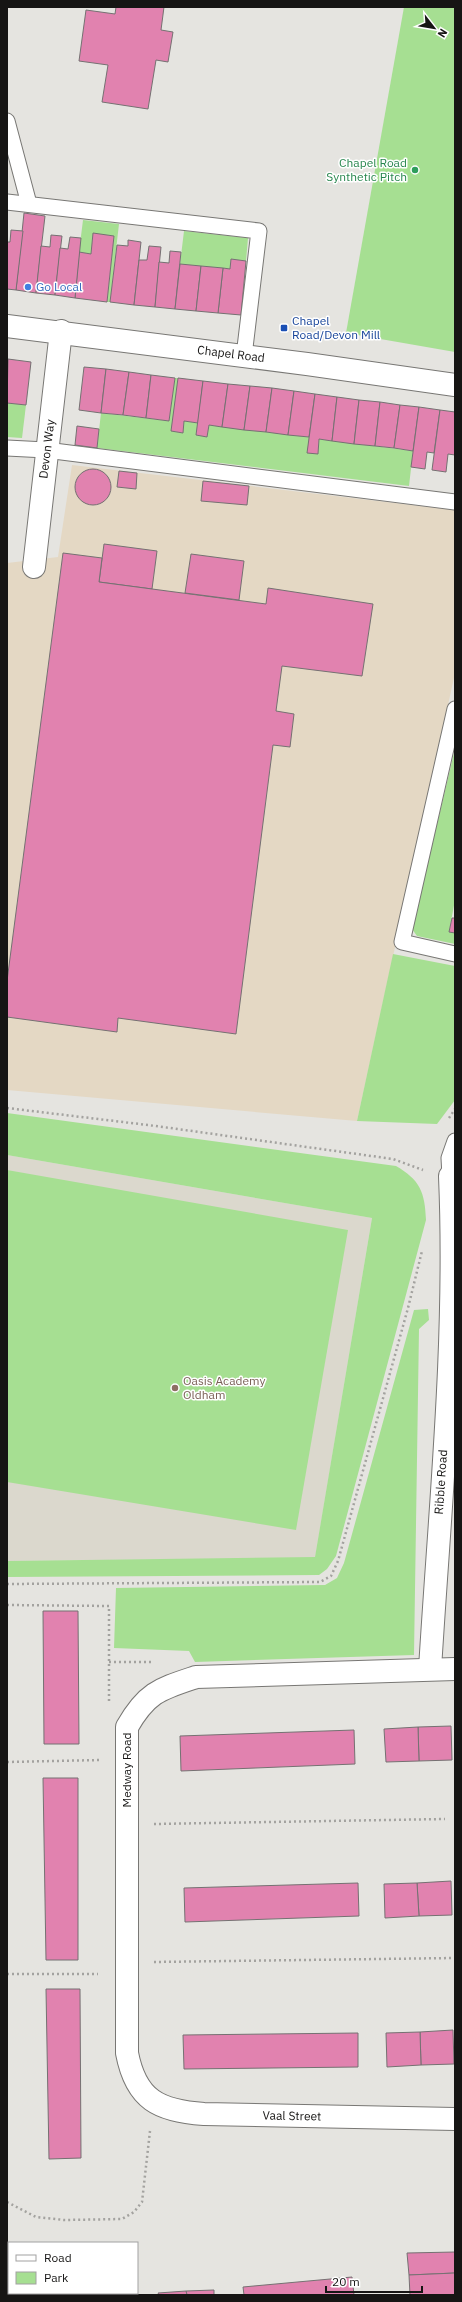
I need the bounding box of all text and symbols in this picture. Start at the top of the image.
north arrow [414,8,454,48]
text: N [435,26,451,40]
place label: Chapel Road Synthetic Pitch [326,155,407,184]
marker: Chapel Road Synthetic Pitch [410,165,420,175]
place label: Go Local [36,279,82,294]
marker: Go Local [23,282,33,292]
place label: Chapel Road/Devon Mill [292,313,380,342]
marker: Chapel Road/Devon Mill [279,323,289,333]
street label: Chapel Road [196,342,266,365]
street label: Devon Way [35,418,58,479]
place label: Oasis Academy Oldham [183,1373,265,1402]
marker: Oasis Academy Oldham [170,1383,180,1393]
street label: Ribble Road [431,1449,450,1515]
street label: Medway Road [119,1732,134,1808]
street label: Vaal Street [262,2107,322,2124]
legend [8,2242,138,2294]
text: Road [44,2250,72,2265]
scale bar [326,2268,422,2294]
text: Park [44,2270,69,2285]
text: 20 m [332,2274,360,2289]

